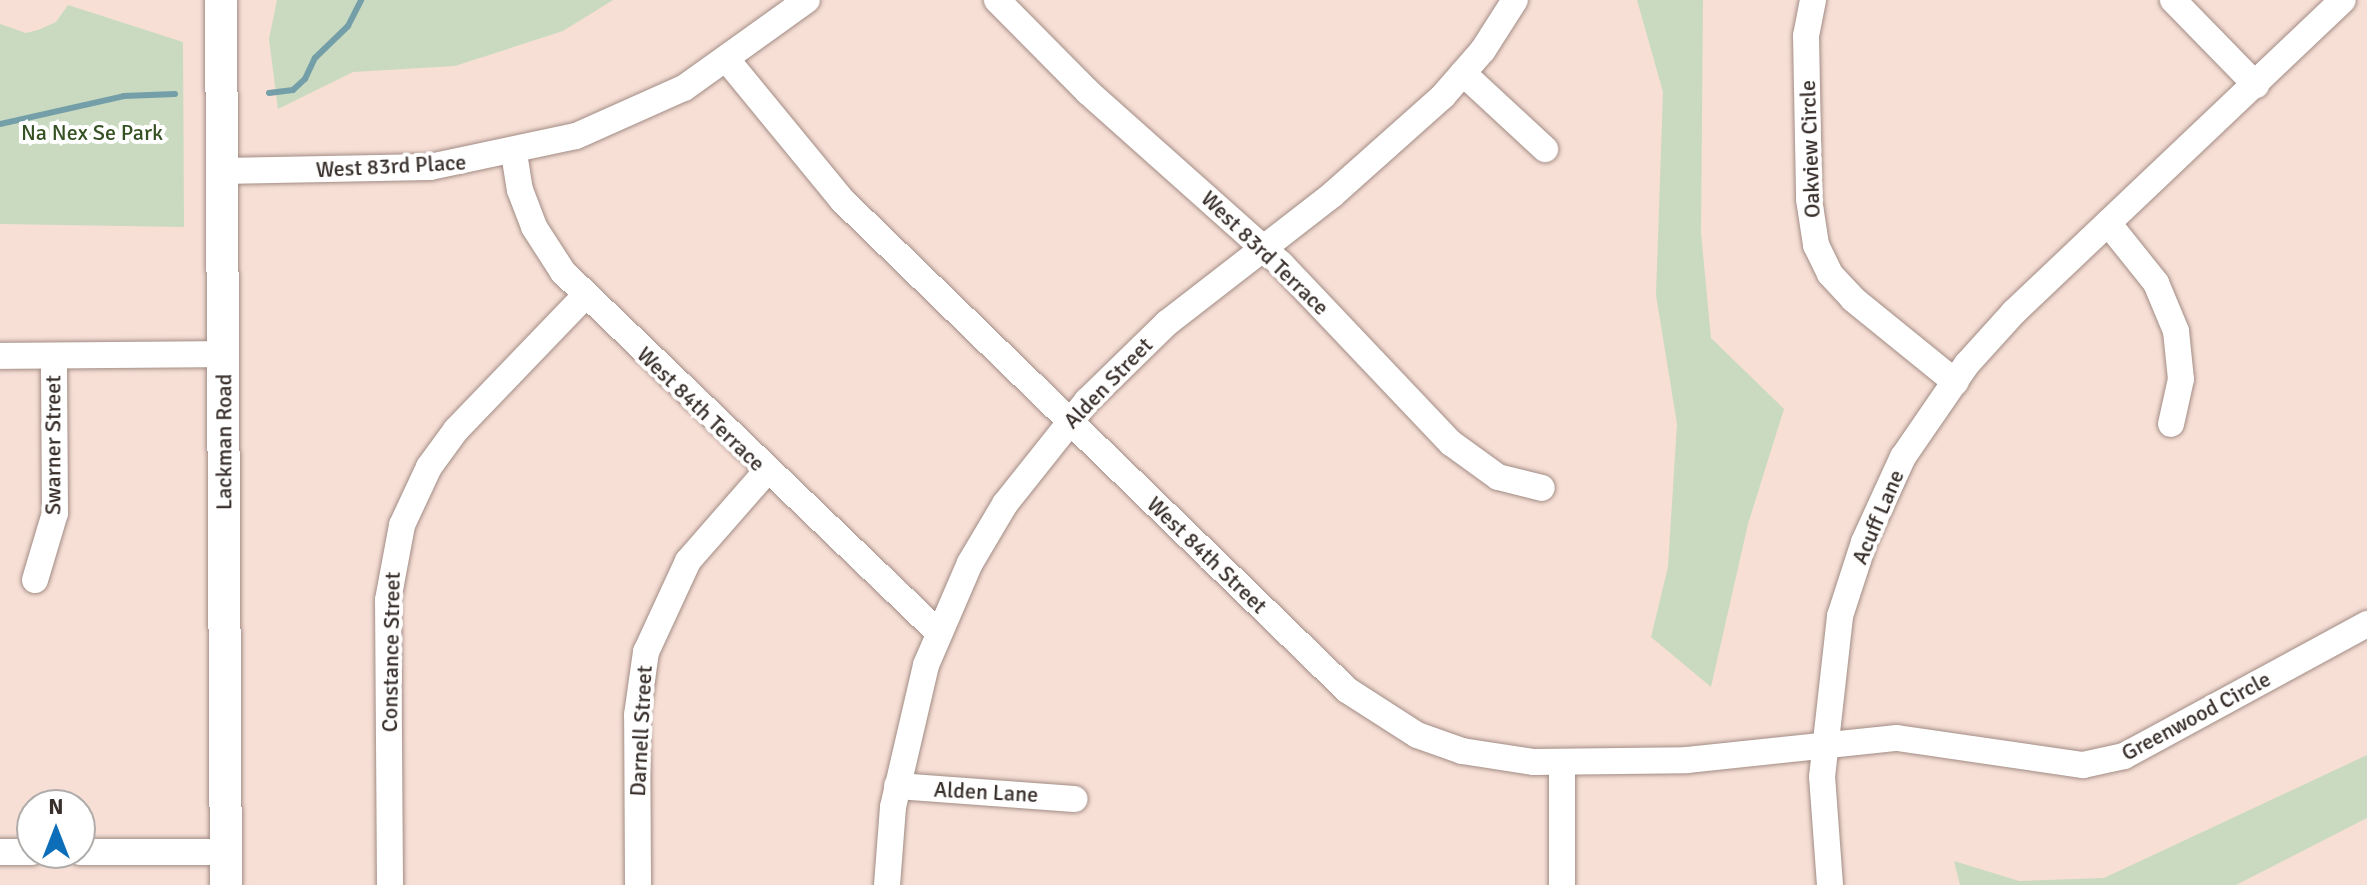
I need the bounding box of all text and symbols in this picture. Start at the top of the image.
street label: Oakview Circle [1794,80,1826,218]
park label: Na Nex Se Park [21,120,163,146]
street label: West 83rd Place [315,149,467,183]
street label: West 83rd Terrace [1196,185,1334,321]
street label: Alden Street [1058,332,1158,434]
street label: West 84th Terrace [632,341,770,477]
street label: Lackman Road [211,374,237,510]
street label: Swarner Street [40,375,66,515]
street label: Acuff Lane [1846,466,1910,568]
street label: West 84th Street [1142,491,1272,619]
street label: Constance Street [376,572,406,732]
street label: Darnell Street [624,665,658,797]
street label: Greenwood Circle [2117,666,2275,766]
street label: Alden Lane [933,776,1039,808]
north arrow [16,789,96,869]
text: N [48,793,64,820]

